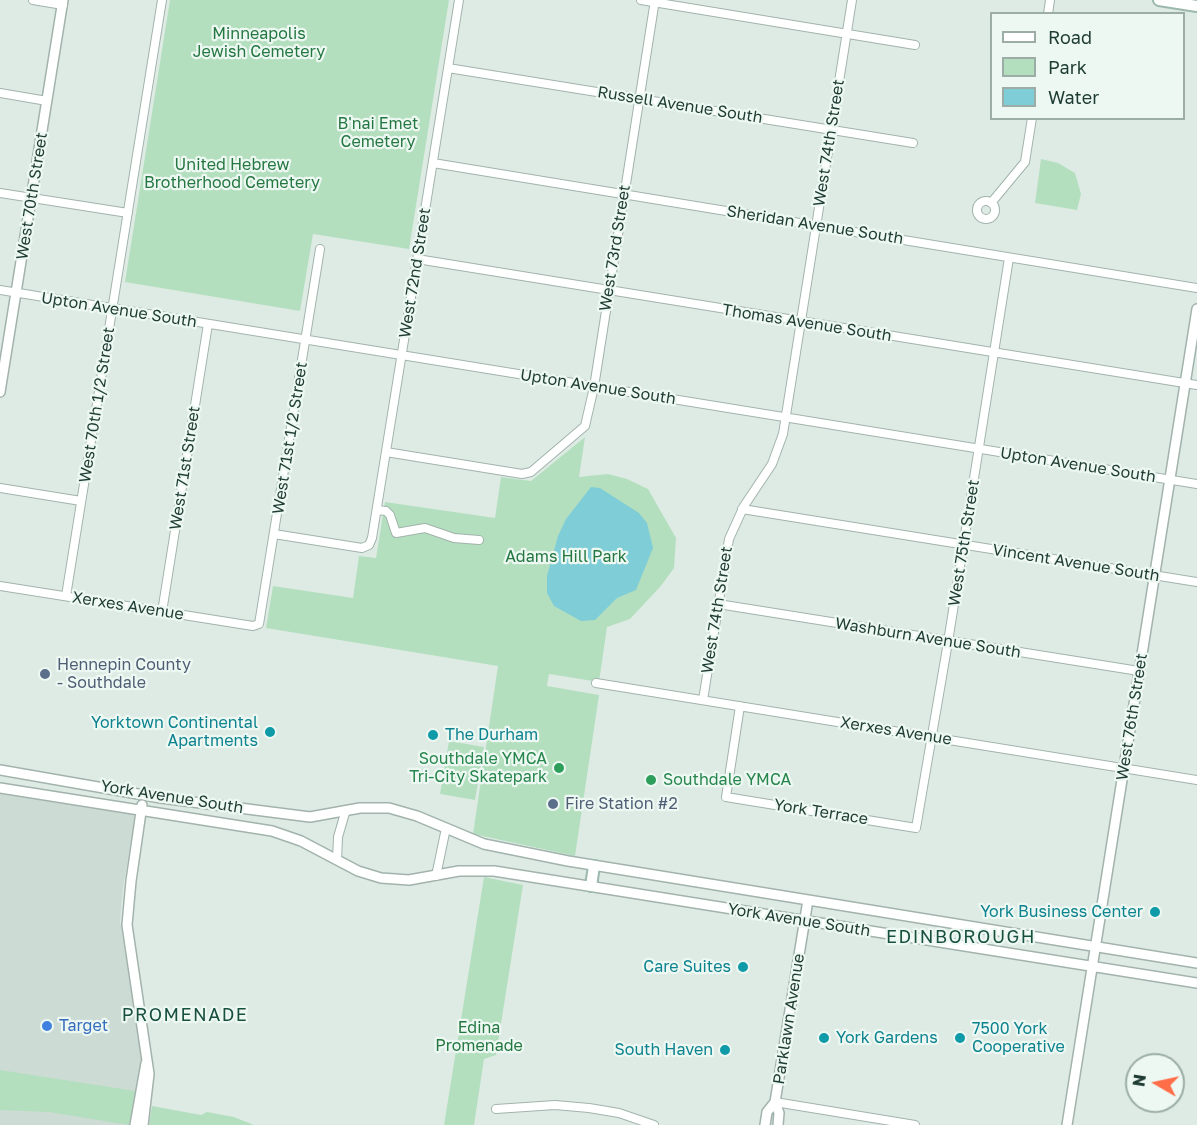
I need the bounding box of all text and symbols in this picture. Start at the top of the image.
legend [990,12,1185,120]
park label: Minneapolis Jewish Cemetery [193,24,325,62]
text: Road [1048,26,1092,48]
text: Park [1048,56,1087,78]
street label: West 74th Street [809,78,849,208]
street label: Russell Avenue South [596,82,764,128]
text: Water [1048,86,1099,108]
park label: B'nai Emet Cemetery [338,114,418,152]
street label: West 70th Street [12,131,52,261]
park label: United Hebrew Brotherhood Cemetery [144,155,320,193]
street label: West 73rd Street [596,183,634,313]
street label: Sheridan Avenue South [725,202,905,248]
street label: West 72nd Street [395,206,435,340]
street label: Upton Avenue South [40,288,198,332]
street label: Thomas Avenue South [721,300,893,346]
street label: West 70th 1/2 Street [75,326,119,484]
street label: West 71st 1/2 Street [268,360,312,516]
street label: Upton Avenue South [519,365,677,409]
street label: West 71st Street [166,405,204,531]
street label: Upton Avenue South [999,443,1157,487]
street label: West 75th Street [944,478,984,608]
street label: Vincent Avenue South [991,540,1161,586]
street label: West 74th Street [697,545,737,675]
park label: Adams Hill Park [505,547,627,567]
street label: Xerxes Avenue [71,588,185,624]
street label: Washburn Avenue South [834,614,1022,662]
street label: West 76th Street [1112,652,1152,782]
place label: Hennepin County - Southdale [57,655,191,693]
marker: Hennepin County - Southdale [38,667,52,681]
place label: Yorktown Continental Apartments [91,713,258,751]
street label: Xerxes Avenue [839,713,953,749]
marker: Yorktown Continental Apartments [263,725,277,739]
place label: The Durham [445,725,538,745]
marker: The Durham [426,728,440,742]
place label: Southdale YMCA Tri-City Skatepark [409,749,547,787]
marker: Southdale YMCA Tri-City Skatepark [552,761,566,775]
place label: Southdale YMCA [663,770,791,790]
marker: Southdale YMCA [644,773,658,787]
street label: York Avenue South [99,776,245,818]
place label: Fire Station #2 [565,794,678,814]
street label: York Terrace [773,795,869,829]
marker: Fire Station #2 [546,797,560,811]
street label: York Avenue South [726,899,872,941]
place label: York Business Center [980,902,1143,922]
marker: York Business Center [1148,905,1162,919]
district label: EDINBOROUGH [886,926,1036,948]
street label: Parklawn Avenue [769,952,809,1086]
place label: Care Suites [643,957,731,977]
marker: Care Suites [736,960,750,974]
district label: PROMENADE [122,1004,248,1026]
place label: Target [59,1016,108,1036]
park label: Edina Promenade [435,1018,523,1056]
marker: Target [40,1019,54,1033]
place label: 7500 York Cooperative [972,1019,1065,1057]
place label: York Gardens [836,1028,938,1048]
marker: York Gardens [817,1031,831,1045]
marker: 7500 York Cooperative [953,1031,967,1045]
place label: South Haven [615,1040,713,1060]
marker: South Haven [718,1043,732,1057]
north arrow [1125,1053,1185,1113]
text: N [1128,1073,1150,1088]

